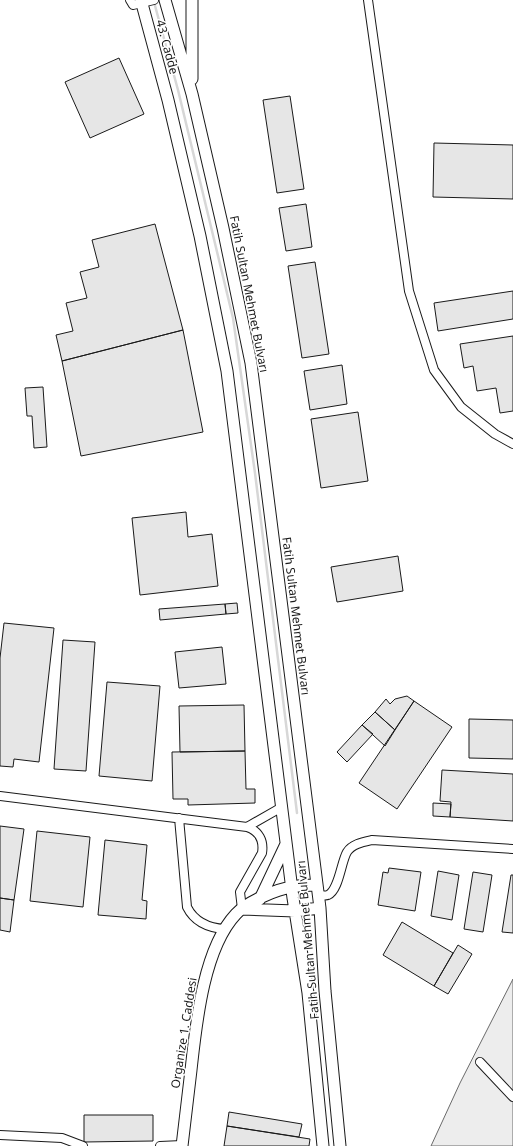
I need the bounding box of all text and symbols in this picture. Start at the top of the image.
street label: 43. Cadde [152,18,183,76]
street label: Fatih Sultan Mehmet Bulvarı [226,214,273,374]
street label: Fatih Sultan Mehmet Bulvarı [278,536,315,696]
street label: Fatih Sultan Mehmet Bulvarı [292,860,323,1020]
street label: Organize 1. Caddesi [166,976,201,1090]

